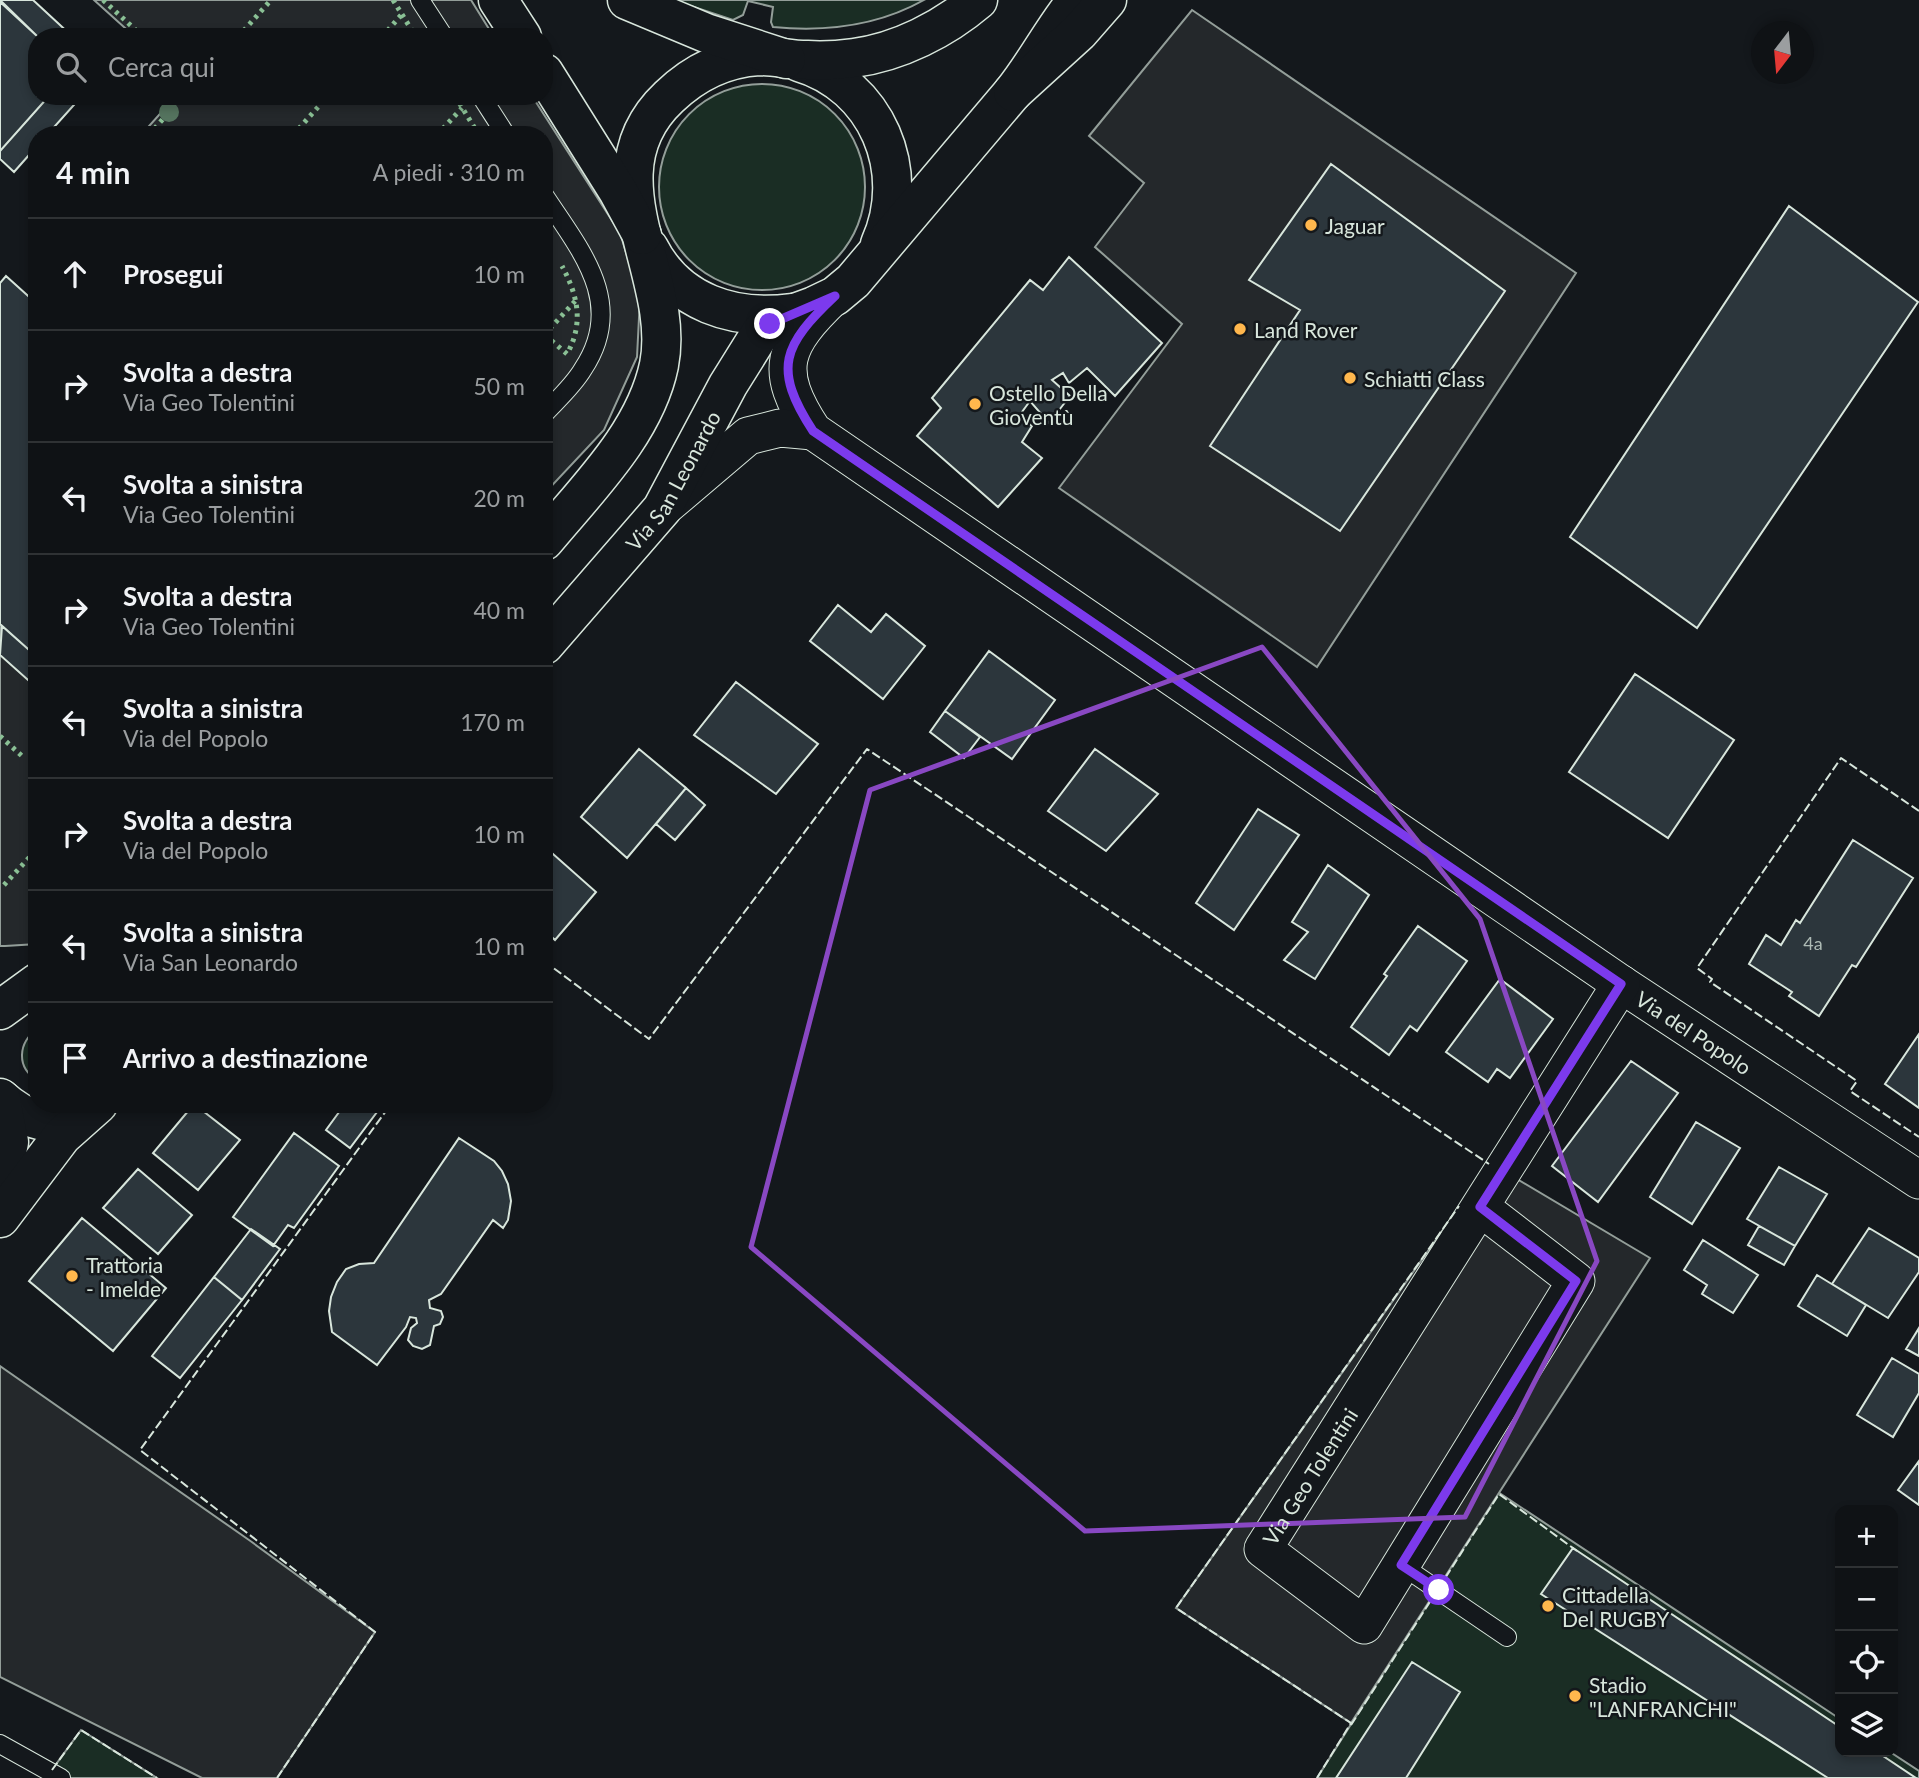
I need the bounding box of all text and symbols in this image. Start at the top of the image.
north arrow [1751,21,1814,84]
search box [28,28,553,105]
icon: search [52,48,90,86]
text: Cerca qui [108,51,215,83]
text: 4 min [56,154,130,190]
text: A piedi · 310 m [373,158,525,186]
place label: Jaguar [1325,213,1385,238]
marker: Jaguar [1303,217,1319,233]
icon: ahead [56,255,94,293]
text: Prosegui [123,258,223,290]
text: 10 m [474,260,525,288]
route end [754,308,785,339]
place label: Land Rover [1254,317,1358,342]
marker: Land Rover [1232,321,1248,337]
text: Svolta a destra [123,356,293,388]
place label: Schiatti Class [1364,366,1485,391]
icon: right [56,367,94,405]
marker: Schiatti Class [1342,370,1358,386]
text: 50 m [474,372,525,400]
place label: Ostello Della Gioventù [989,380,1108,429]
text: Via Geo Tolentini [123,388,295,416]
marker: Ostello Della Gioventù [967,396,983,412]
street label: Via San Leonardo [620,406,725,555]
text: Svolta a sinistra [123,468,303,500]
icon: left [56,479,94,517]
text: 20 m [474,484,525,512]
text: Via Geo Tolentini [123,500,295,528]
text: Svolta a destra [123,580,293,612]
icon: right [56,591,94,629]
text: 40 m [474,596,525,624]
text: Via Geo Tolentini [123,612,295,640]
text: Svolta a sinistra [123,692,303,724]
icon: left [56,703,94,741]
text: 170 m [460,708,525,736]
text: Via del Popolo [123,724,268,752]
text: Svolta a destra [123,804,293,836]
icon: right [56,815,94,853]
text: 10 m [474,820,525,848]
text: Via del Popolo [123,836,268,864]
text: Svolta a sinistra [123,916,303,948]
icon: left [56,927,94,965]
text: 10 m [474,932,525,960]
house number: 4a [1803,932,1823,954]
text: Via San Leonardo [123,948,298,976]
street label: Via del Popolo [1632,985,1757,1079]
icon: arrive [56,1039,94,1077]
text: Arrivo a destinazione [123,1042,368,1074]
place label: Trattoria - Imelde [86,1252,163,1301]
marker: Trattoria - Imelde [64,1268,80,1284]
street label: Via Geo Tolentini [1257,1403,1362,1549]
map controls [1835,1505,1898,1757]
button: + [1835,1505,1898,1568]
button: − [1835,1568,1898,1631]
route start [1423,1574,1454,1605]
place label: Cittadella Del RUGBY [1562,1582,1670,1631]
marker: Cittadella Del RUGBY [1540,1598,1556,1614]
button: locate [1835,1631,1898,1694]
place label: Stadio "LANFRANCHI" [1589,1672,1737,1721]
marker: Stadio "LANFRANCHI" [1567,1688,1583,1704]
button: layers [1835,1694,1898,1757]

